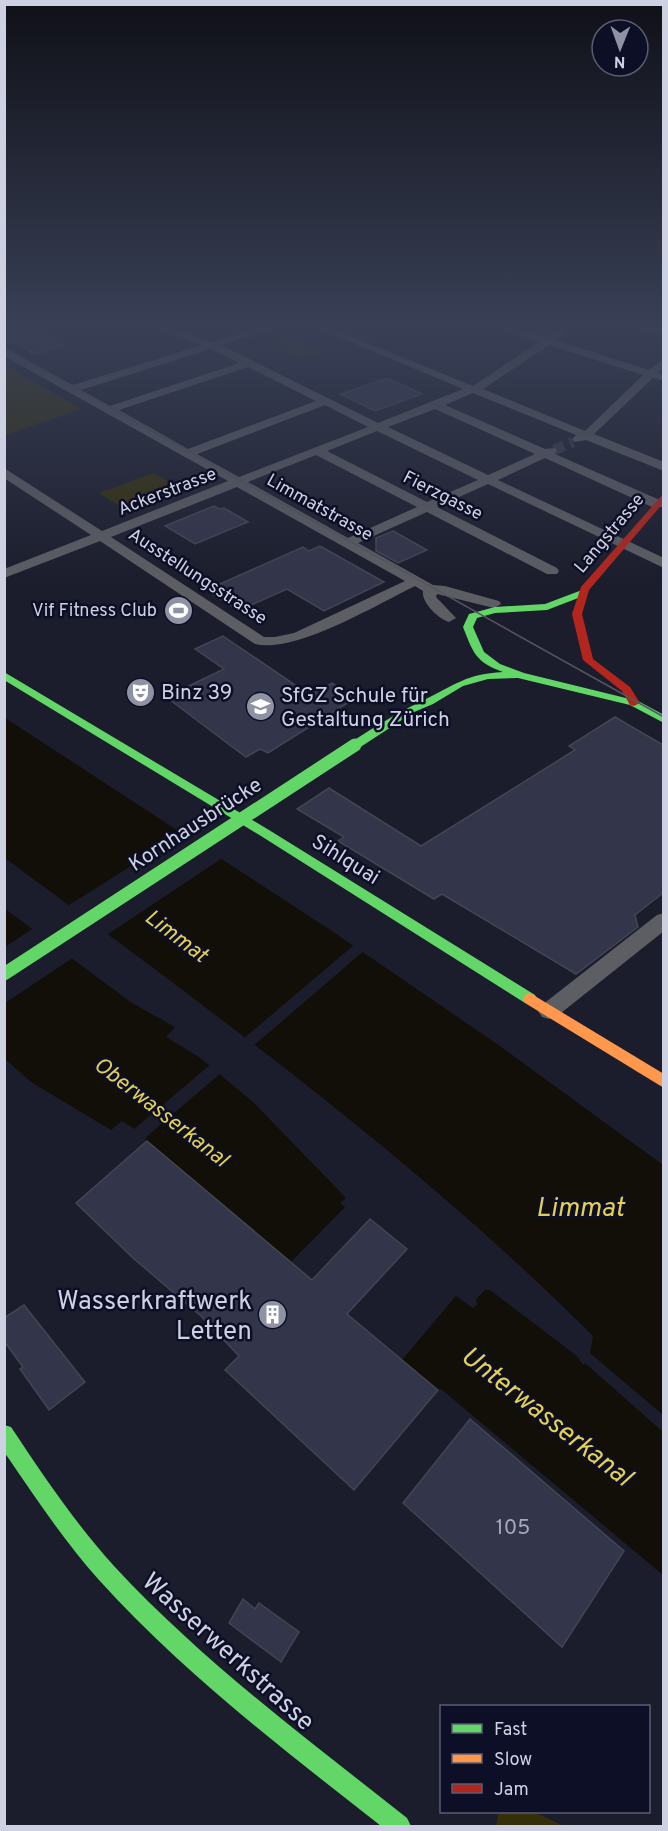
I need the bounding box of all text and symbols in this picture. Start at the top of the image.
north arrow [590,18,650,78]
text: N [614,51,626,71]
street label: Ackerstrasse [115,463,220,522]
street label: Fierzgasse [399,466,486,526]
street label: Limmatstrasse [262,470,377,547]
street label: Langstrasse [570,489,650,579]
street label: Ausstellungsstrasse [123,524,271,631]
sports icon: Vif Fitness Club [162,594,194,626]
place label: Vif Fitness Club [32,600,157,623]
theatre icon: Binz 39 [124,676,156,708]
place label: Binz 39 [161,680,232,707]
place label: SfGZ Schule für Gestaltung Zürich [281,683,450,734]
school or university icon: SfGZ Schule für Gestaltung Zürich [244,691,276,723]
street label: Kornhausbrücke [124,772,268,878]
street label: Sihlquai [306,829,384,892]
water label: Limmat [139,905,213,970]
water label: Oberwasserkanal [88,1052,234,1175]
water label: Limmat [536,1192,626,1226]
place label: Wasserkraftwerk Letten [57,1286,252,1349]
building icon: Wasserkraftwerk Letten [257,1299,289,1331]
water label: Unterwasserkanal [453,1340,639,1496]
house number: 105 [496,1515,530,1542]
street label: Wasserwerkstrasse [134,1567,321,1739]
legend [440,1705,650,1813]
text: Fast [494,1719,527,1742]
text: Slow [494,1749,532,1772]
text: Jam [494,1779,529,1802]

